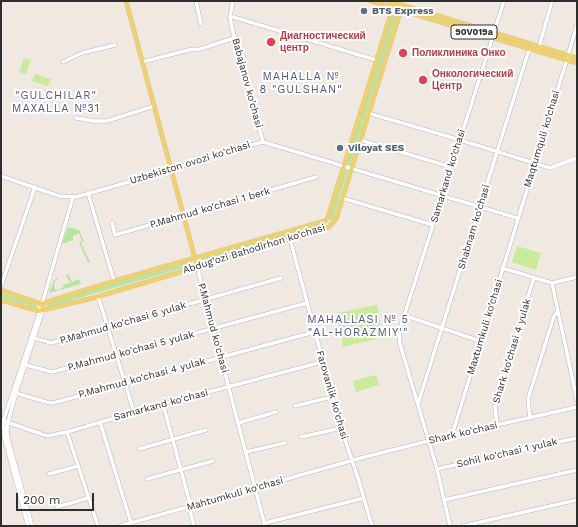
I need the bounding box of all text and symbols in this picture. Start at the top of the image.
place label: BTS Express [372,5,434,17]
marker: BTS Express [359,6,369,16]
road number: 90V019a [451,25,497,39]
place label: Диагностический центр [280,30,366,54]
marker: Диагностический центр [265,36,277,48]
street label: Babajanov ko'chasi [229,37,265,129]
marker: Поликлиника Онко [397,47,409,59]
place label: Поликлиника Онко [412,47,506,59]
place label: Онкологический Центр [432,68,513,92]
district label: MAHALLA № 8 "GULSHAN" [259,70,343,96]
marker: Онкологический Центр [417,74,429,86]
district label: "GULCHILAR" MAXALLA №31 [12,89,100,115]
street label: Maqtumquli ko'chasi [522,89,562,189]
street label: Samarkand ko’chasi [428,128,468,224]
street label: Uzbekiston ovozi ko'chasi [128,139,252,187]
place label: Viloyat SES [348,142,404,154]
marker: Viloyat SES [335,143,345,153]
street label: Shabnam ko’chasi [455,183,493,271]
street label: P.Mahmud ko'chasi 1 berk [148,185,272,231]
street label: Abdug’ozi Bahodirhon ko’chasi [181,222,327,276]
street label: Mаxtumkuli ko'chasi [465,278,505,376]
street label: P.Mahmud ko'chasi [195,282,231,374]
street label: Shark ko'chasi 4 yulak [490,297,534,405]
street label: P.Mahmud ko'chasi 6 yulak [59,299,187,347]
district label: MAHALLASI № 5 "АL-HORAZMIY'" [307,313,409,339]
street label: P.Mahmud ko'chasi 5 yulak [66,328,196,374]
street label: Farovanlik ko'chasi [314,349,350,441]
street label: P.Mahmud ko'chasi 4 yulak [77,355,207,401]
street label: Samarkand ko'chasi [113,387,209,423]
street label: Shark ko'chasi [427,419,499,447]
street label: Sohil ko'chasi 1 yulak [455,436,559,470]
street label: Mahtumkuli ko'chasi [185,474,285,514]
scale bar [18,485,96,511]
text: 200 m [23,493,60,507]

